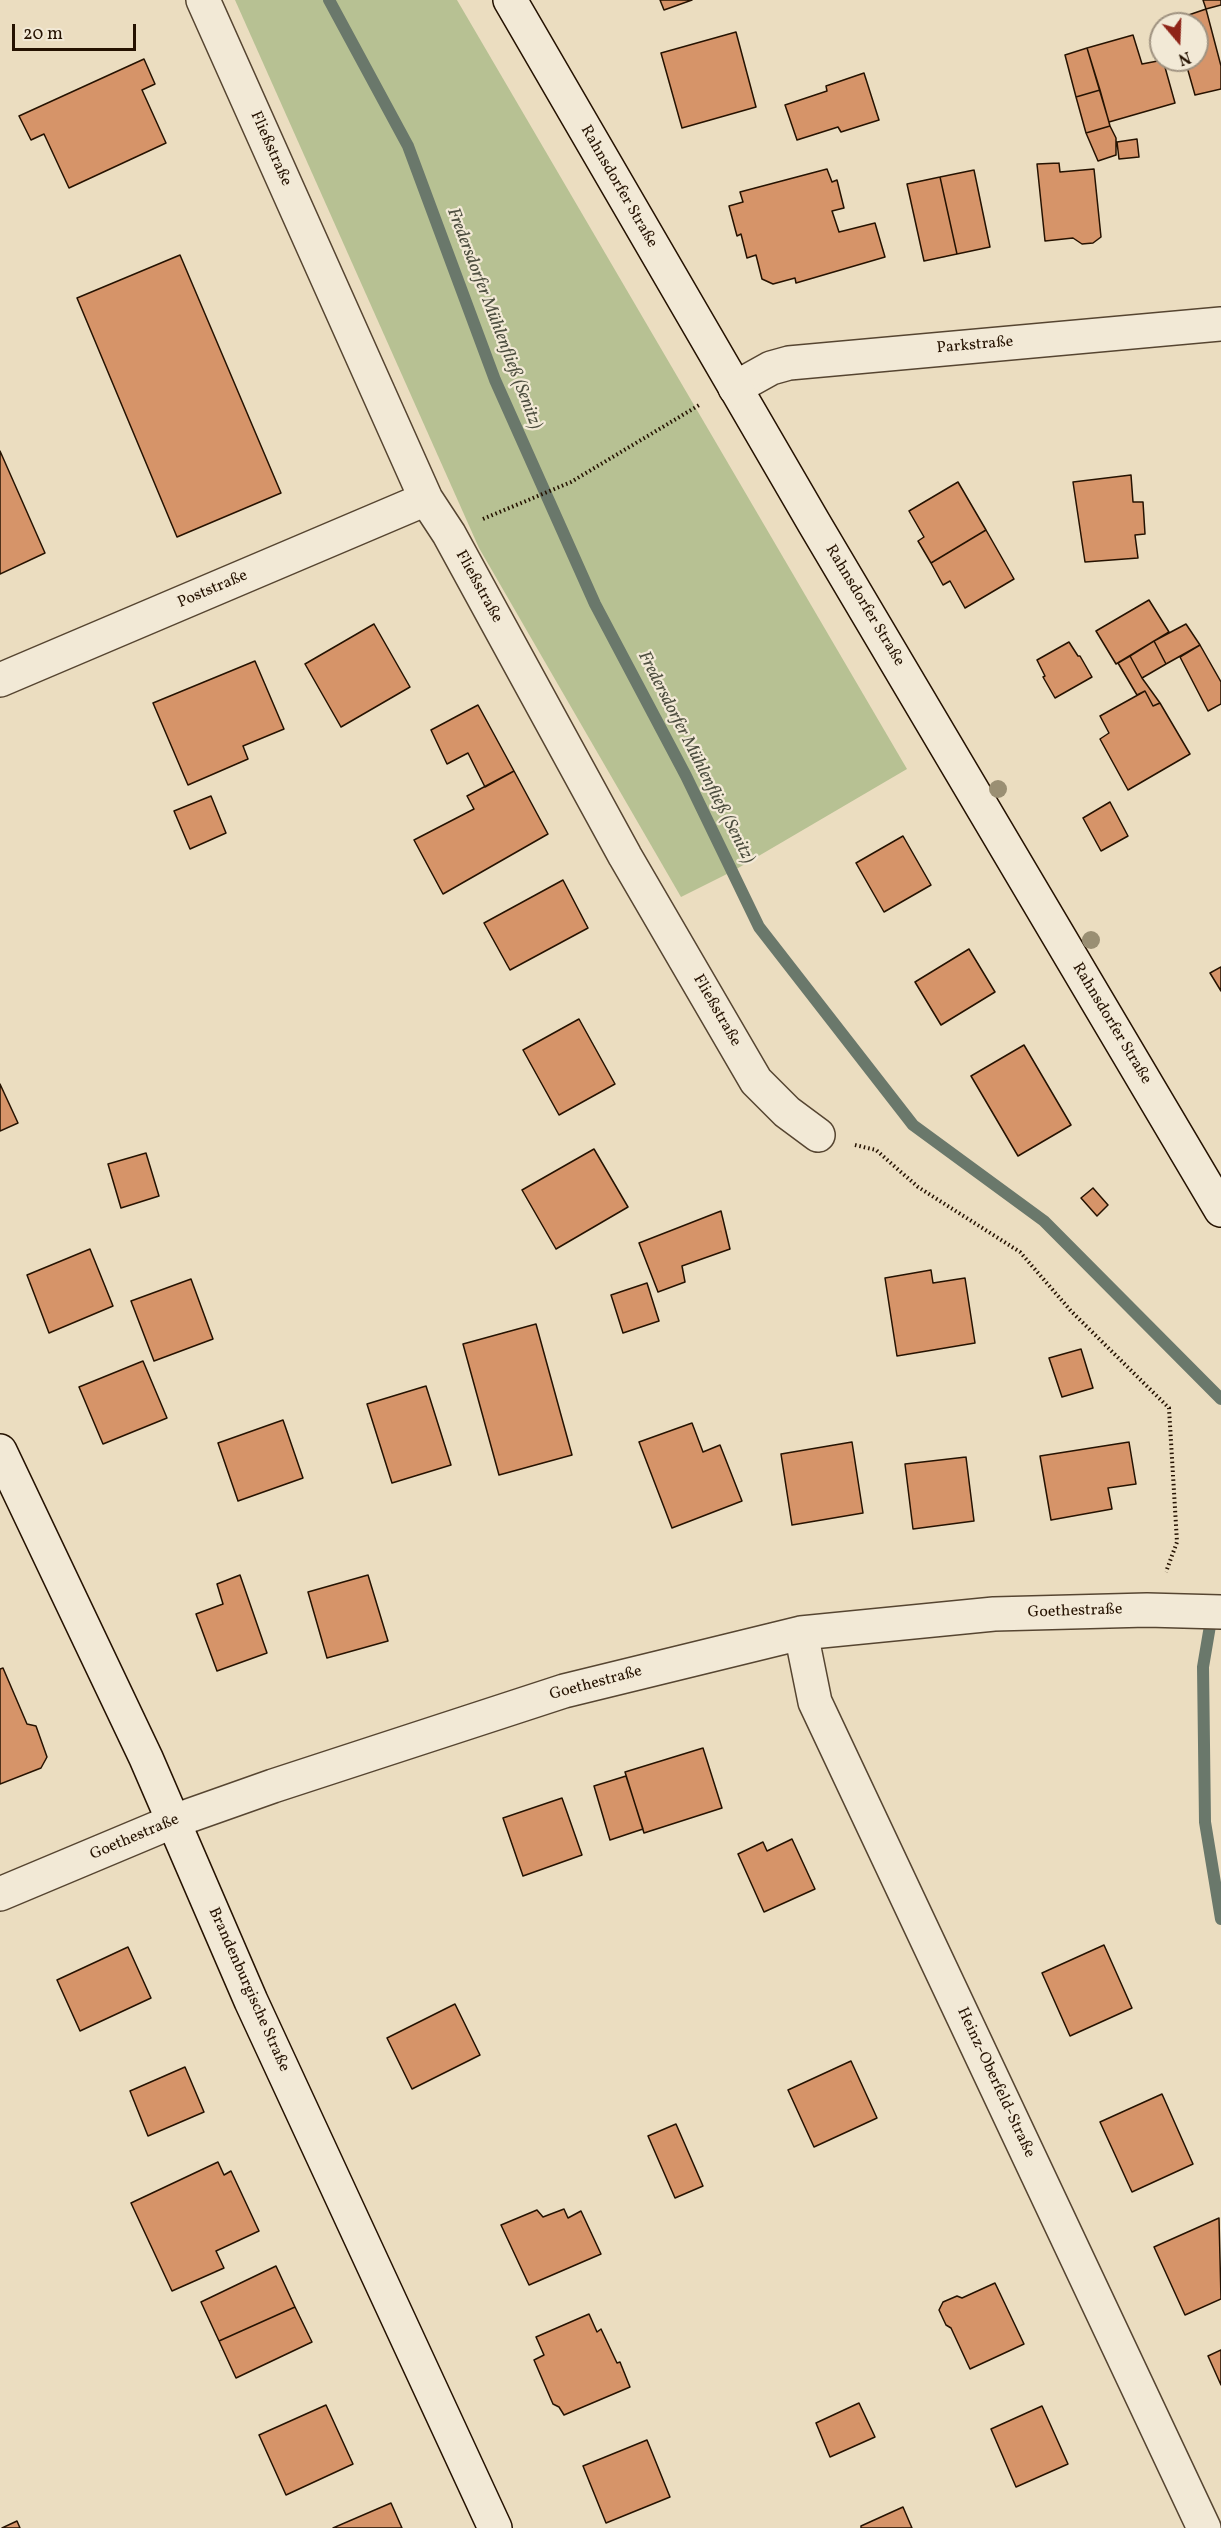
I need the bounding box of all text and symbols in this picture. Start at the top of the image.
scale bar [15,12,140,50]
north arrow [1149,12,1209,72]
text: 20 m [23,22,63,47]
text: N [1175,45,1193,69]
street label: Fließstraße [245,109,295,189]
street label: Rahnsdorfer Straße [575,122,661,252]
water label: Fredersdorfer Mühlenfließ (Senitz) [441,205,545,433]
street label: Parkstraße [936,333,1014,359]
street label: Rahnsdorfer Straße [820,542,908,670]
street label: Fließstraße [450,547,506,627]
street label: Poststraße [175,567,251,613]
water label: Fredersdorfer Mühlenfließ (Senitz) [632,648,758,868]
street label: Rahnsdorfer Straße [1067,960,1155,1088]
street label: Fließstraße [688,972,744,1050]
street label: Goethestraße [1027,1601,1123,1623]
street label: Goethestraße [548,1662,644,1706]
street label: Goethestraße [88,1811,182,1865]
street label: Brandenburgische Straße [203,1905,293,2075]
street label: Heinz-Oberfeld-Straße [952,2005,1038,2161]

